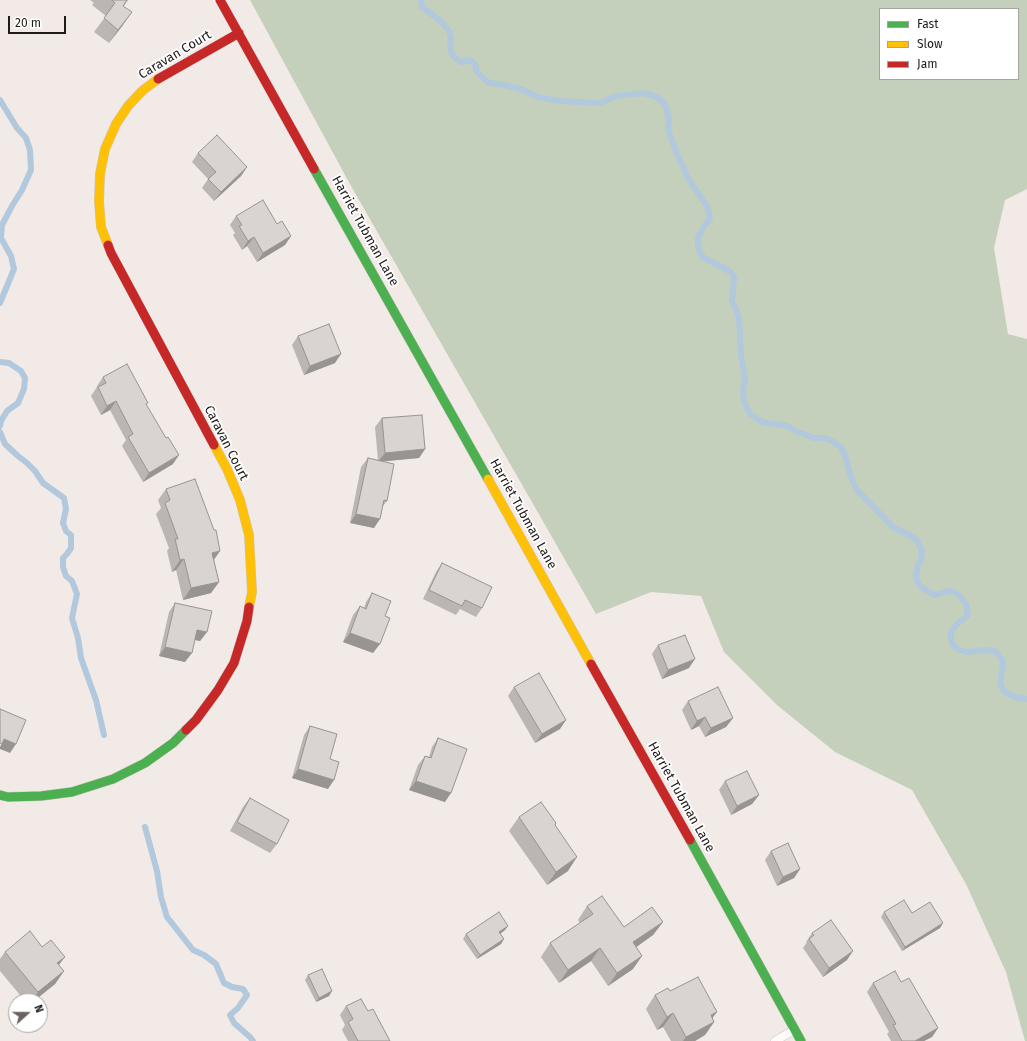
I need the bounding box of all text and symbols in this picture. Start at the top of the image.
scale bar [10,8,68,34]
legend [879,8,1019,80]
text: 20 m [15,16,41,30]
text: Fast [917,17,939,31]
street label: Caravan Court [136,27,214,83]
text: Slow [917,37,943,51]
text: Jam [917,57,937,71]
street label: Harriet Tubman Lane [328,173,402,289]
street label: Caravan Court [200,403,252,483]
street label: Harriet Tubman Lane [486,456,560,572]
street label: Harriet Tubman Lane [644,739,718,855]
north arrow [8,993,48,1033]
text: N [31,1003,46,1015]

